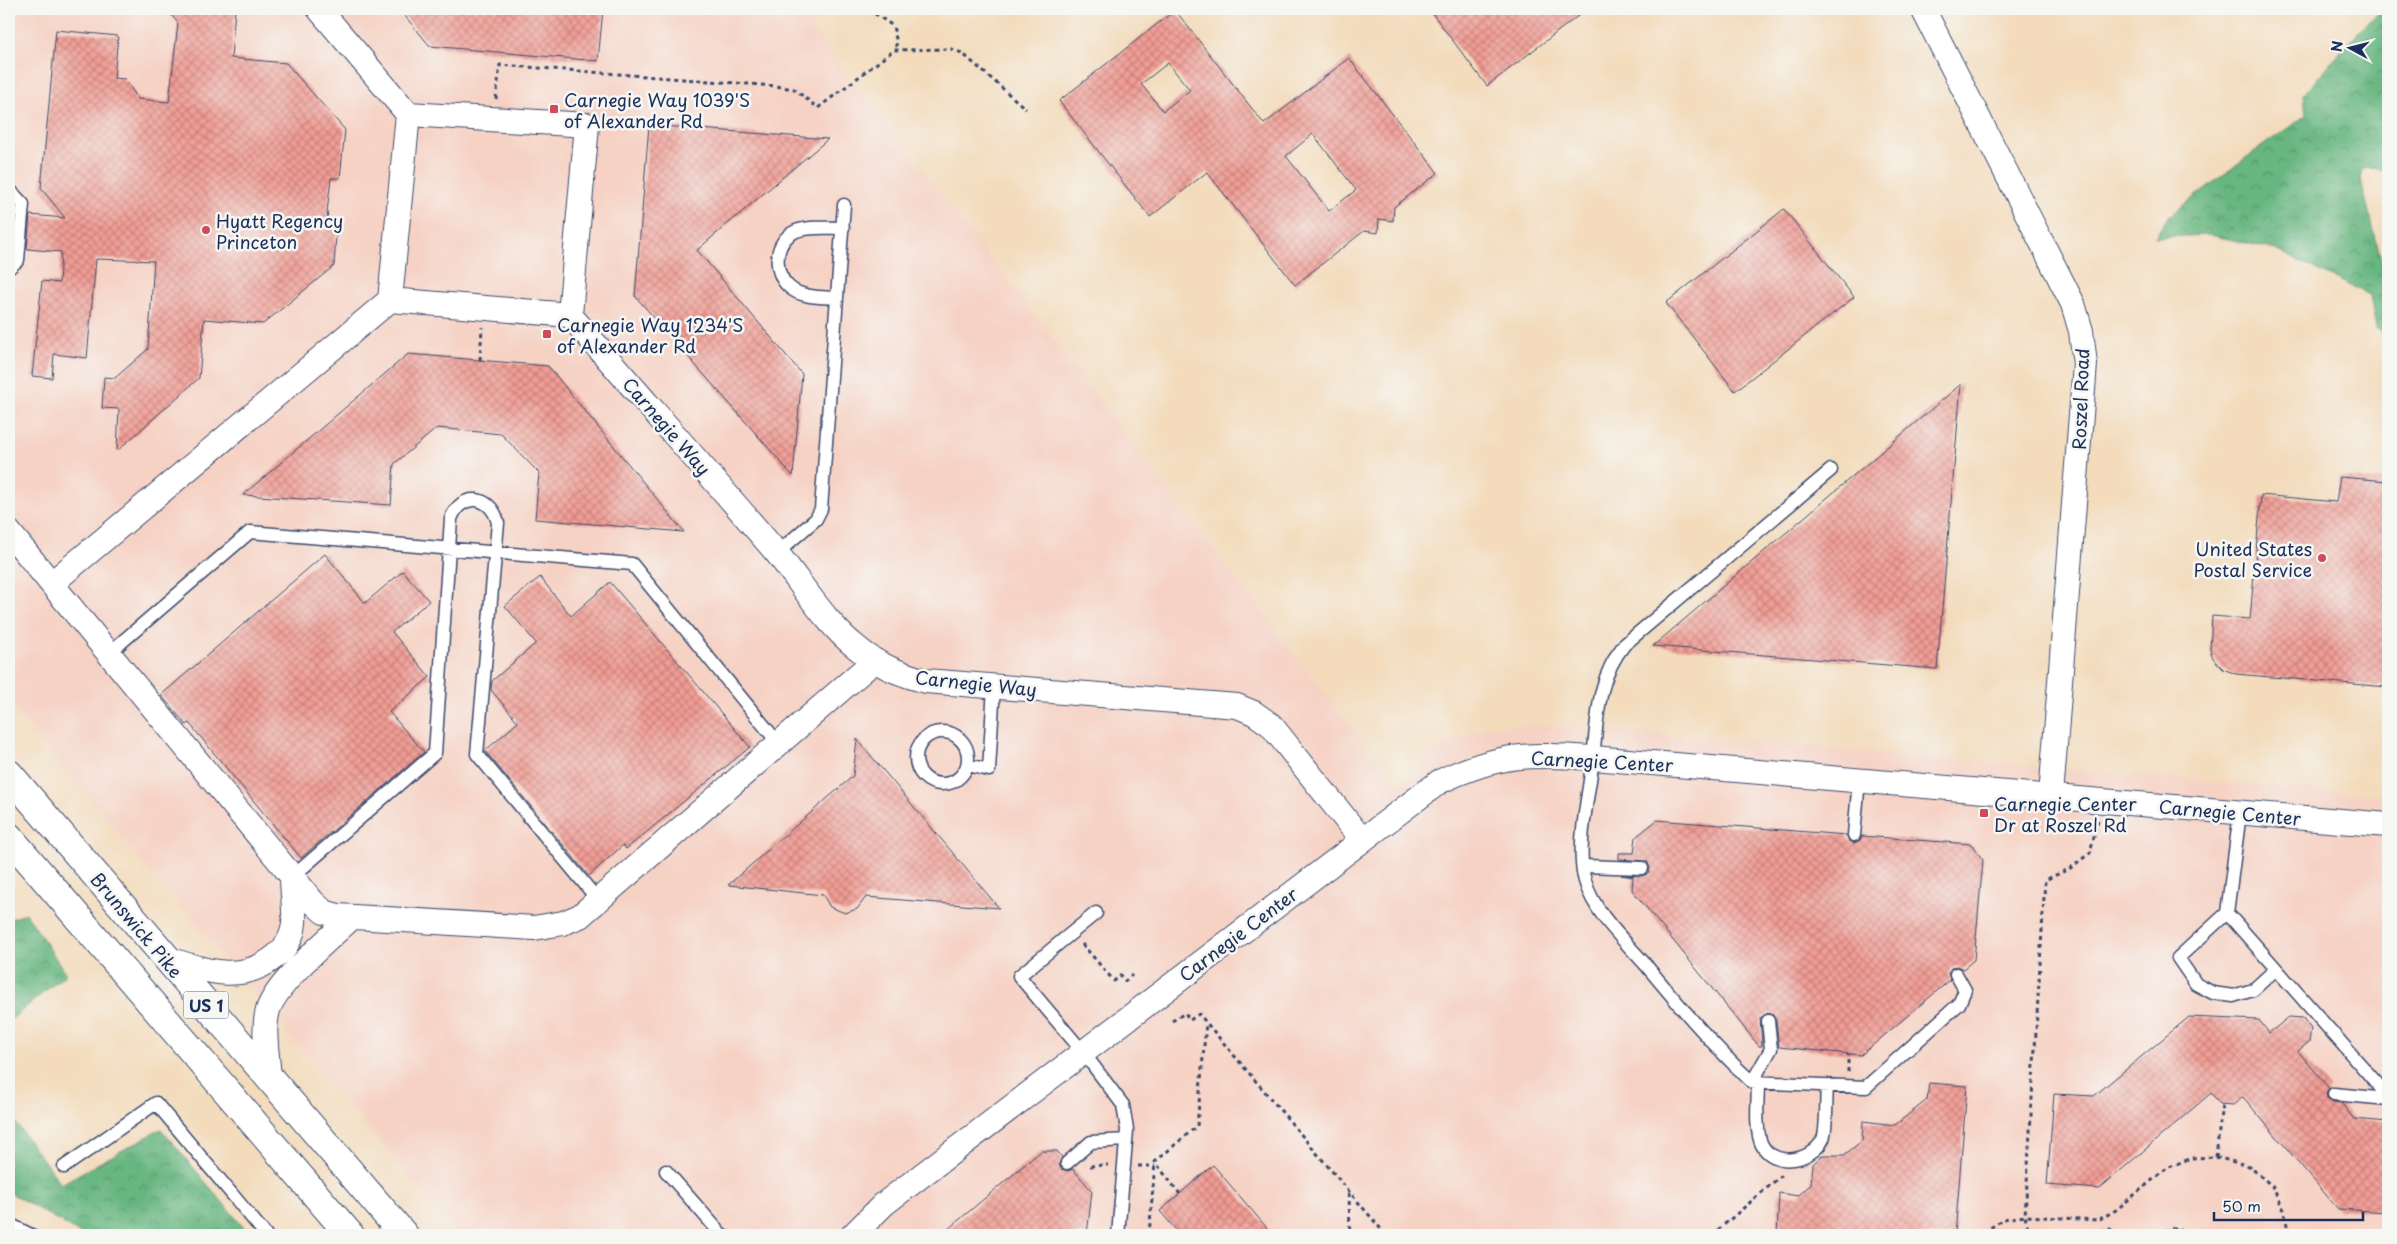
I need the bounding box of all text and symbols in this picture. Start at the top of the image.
north arrow [2324,22,2374,72]
text: N [2326,40,2348,53]
place label: Carnegie Way 1039'S of Alexander Rd [564,86,750,134]
marker: Carnegie Way 1039'S of Alexander Rd [548,103,560,115]
place label: Hyatt Regency Princeton [216,207,343,255]
marker: Hyatt Regency Princeton [200,224,212,236]
place label: Carnegie Way 1234'S of Alexander Rd [557,311,744,359]
marker: Carnegie Way 1234'S of Alexander Rd [541,328,553,340]
street label: Roszel Road [2065,348,2095,450]
street label: Carnegie Way [617,371,717,481]
place label: United States Postal Service [2194,535,2312,583]
marker: United States Postal Service [2316,552,2328,564]
street label: Carnegie Way [914,663,1038,703]
street label: Carnegie Center [1530,744,1674,778]
place label: Carnegie Center Dr at Roszel Rd [1994,790,2137,838]
street label: Carnegie Center [2158,792,2303,832]
marker: Carnegie Center Dr at Roszel Rd [1978,807,1990,819]
street label: Brunswick Pike [85,866,189,984]
street label: Carnegie Center [1173,880,1304,988]
road number: US 1 [184,992,228,1018]
scale bar [2214,1189,2363,1221]
text: 50 m [2222,1194,2261,1217]

